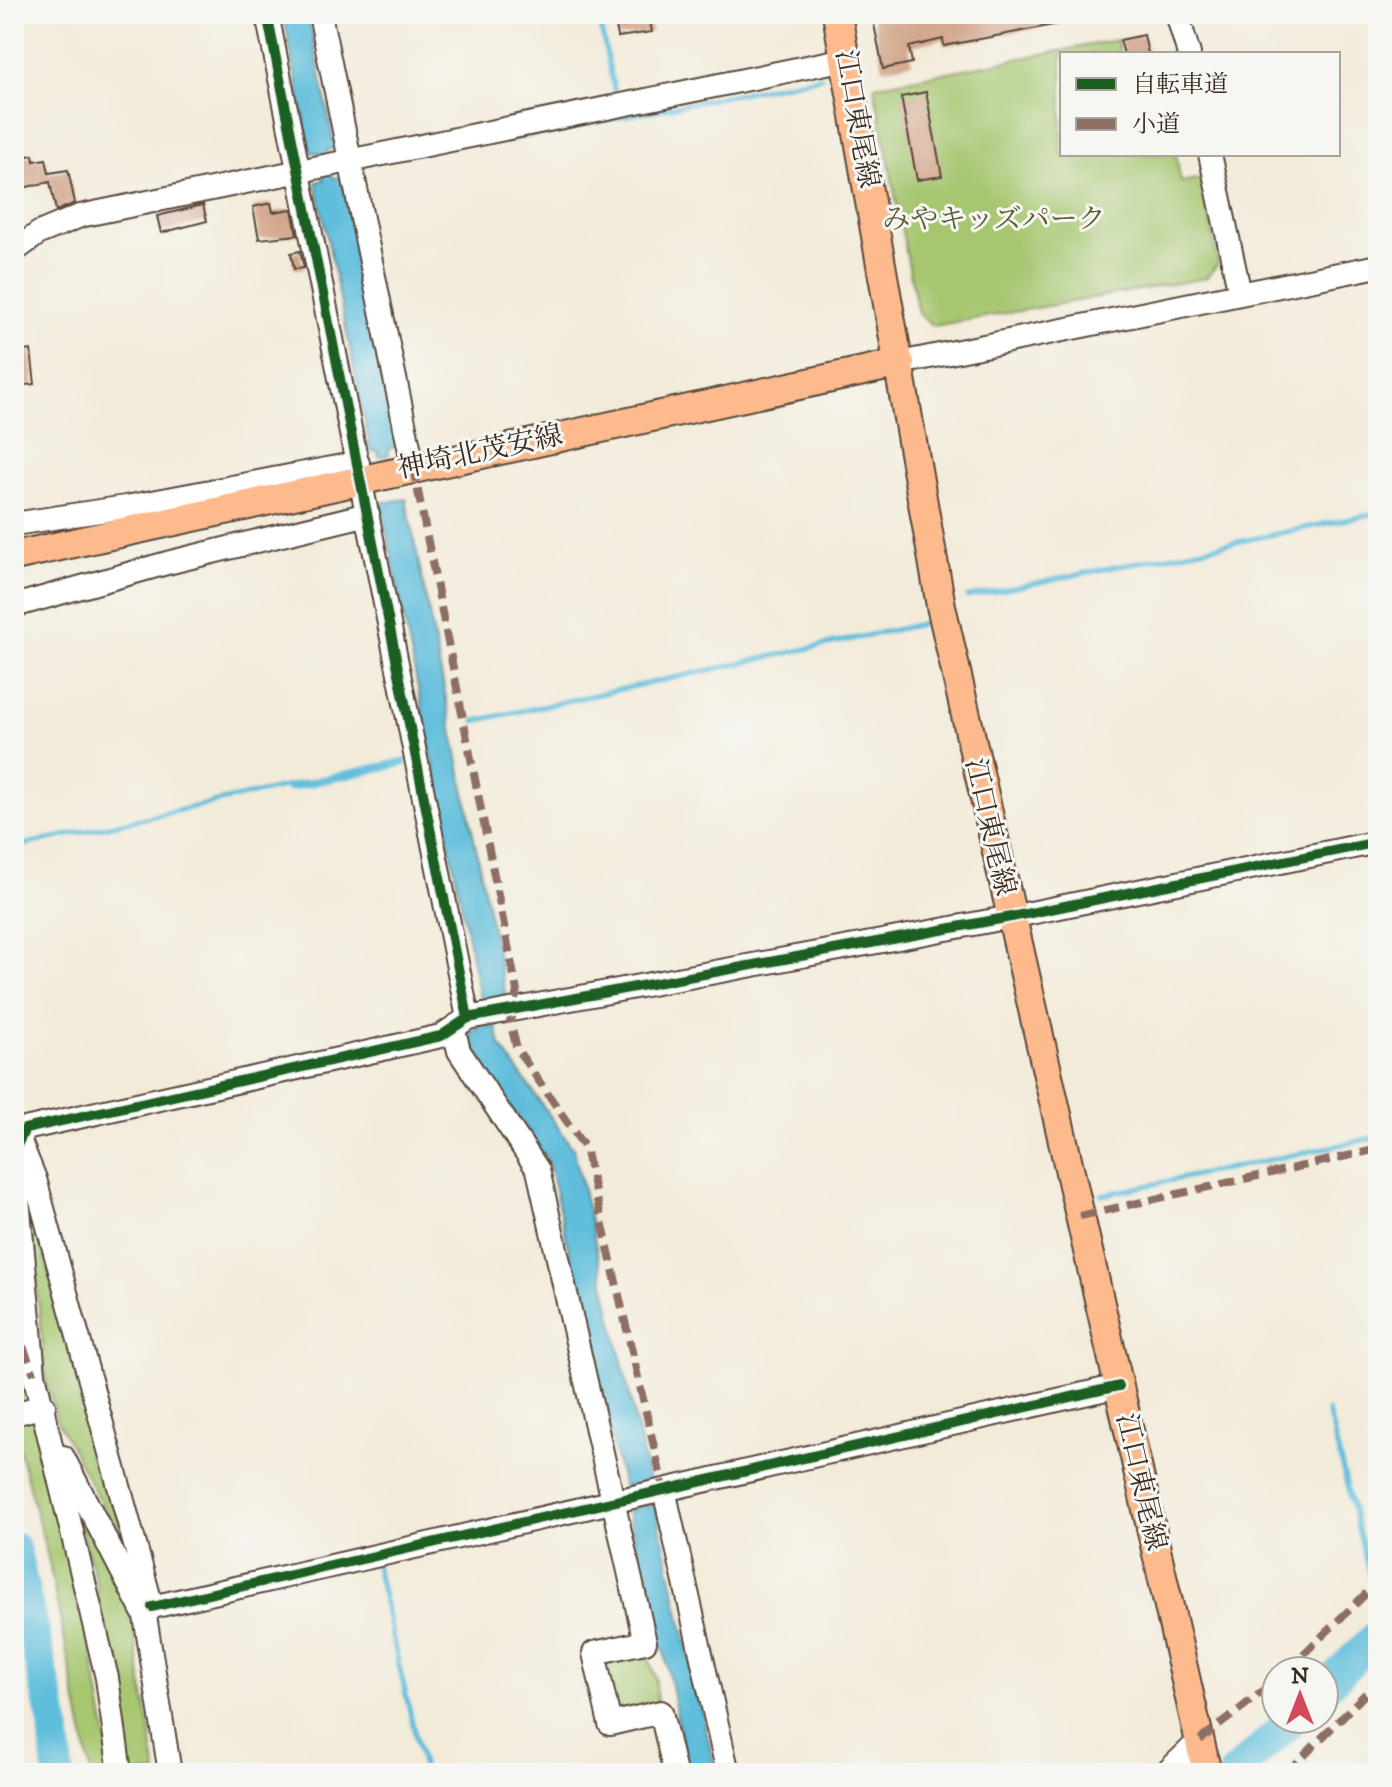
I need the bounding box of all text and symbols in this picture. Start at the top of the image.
street label: 江口東尾線 [828,47,886,191]
legend [1060,52,1340,156]
text: 自転車道 [1132,70,1228,100]
text: 小道 [1132,110,1180,140]
park label: みやキッズパーク [882,202,1106,237]
street label: 神埼北茂安線 [394,417,566,487]
street label: 江口東尾線 [957,755,1023,899]
street label: 江口東尾線 [1108,1410,1174,1554]
north arrow [1260,1655,1340,1735]
text: N [1291,1663,1309,1690]

